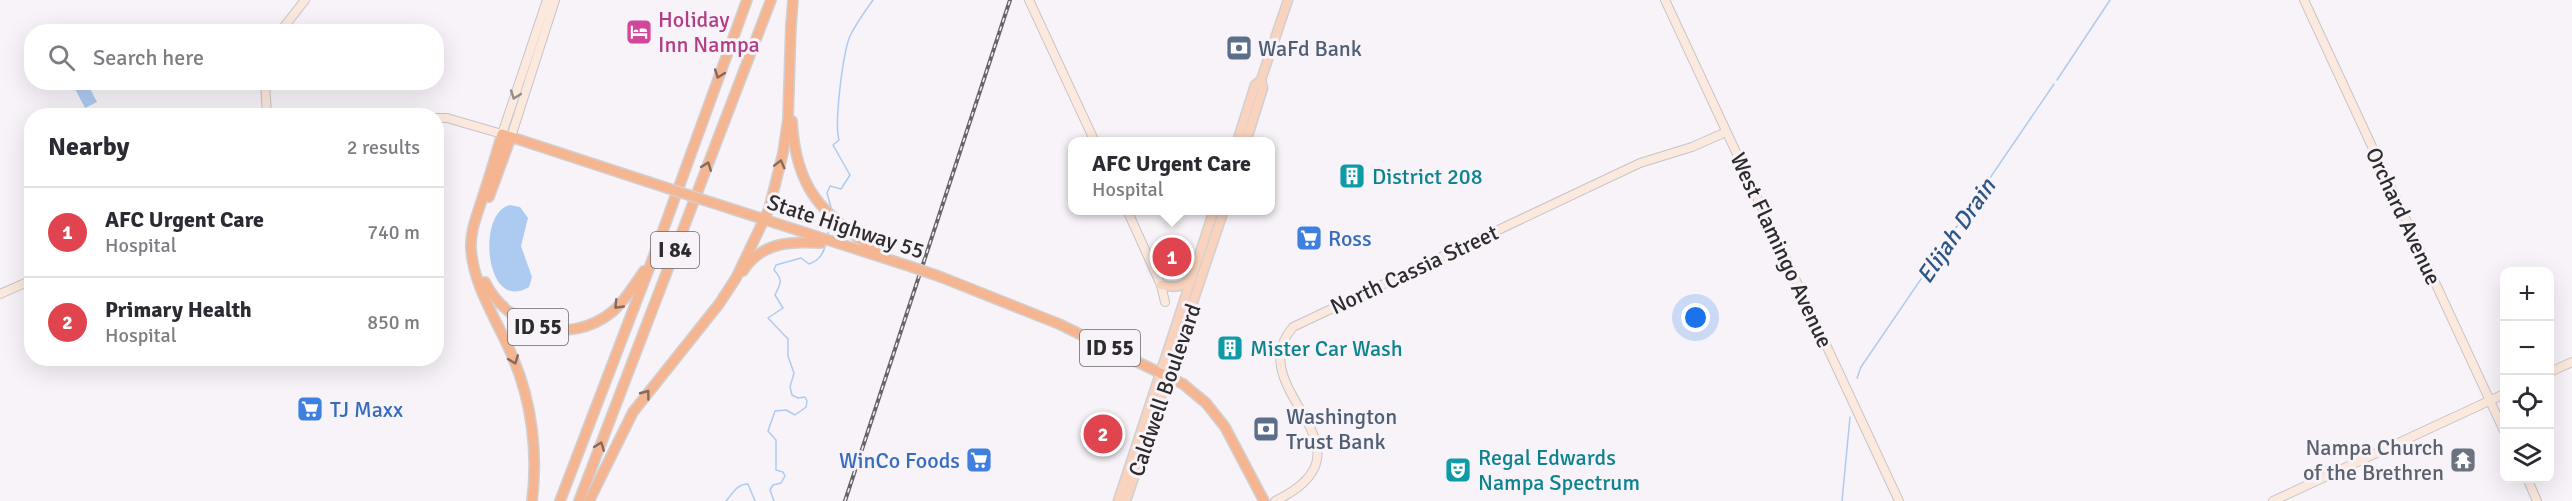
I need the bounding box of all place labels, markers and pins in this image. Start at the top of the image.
place label: Holiday Inn Nampa [658,6,760,58]
hotel icon: Holiday Inn Nampa [624,17,654,47]
bank icon: WaFd Bank [1224,33,1254,63]
place label: WaFd Bank [1258,35,1362,62]
building icon: District 208 [1337,161,1367,191]
place label: District 208 [1372,163,1483,190]
supermarket icon: Ross [1294,223,1324,253]
place label: Ross [1328,225,1372,252]
pin: 1 [1152,234,1192,280]
building icon: Mister Car Wash [1215,333,1245,363]
place label: Mister Car Wash [1250,335,1403,362]
supermarket icon: TJ Maxx [295,394,325,424]
place label: TJ Maxx [330,396,403,423]
place label: Washington Trust Bank [1286,403,1397,455]
pin: 2 [1084,412,1122,456]
bank icon: Washington Trust Bank [1251,414,1281,444]
place label: Nampa Church of the Brethren [2303,434,2444,486]
place label: Regal Edwards Nampa Spectrum [1478,444,1640,496]
supermarket icon: WinCo Foods [964,445,994,475]
temple icon: Nampa Church of the Brethren [2448,445,2478,475]
place label: WinCo Foods [839,447,960,474]
theatre icon: Regal Edwards Nampa Spectrum [1443,455,1473,485]

